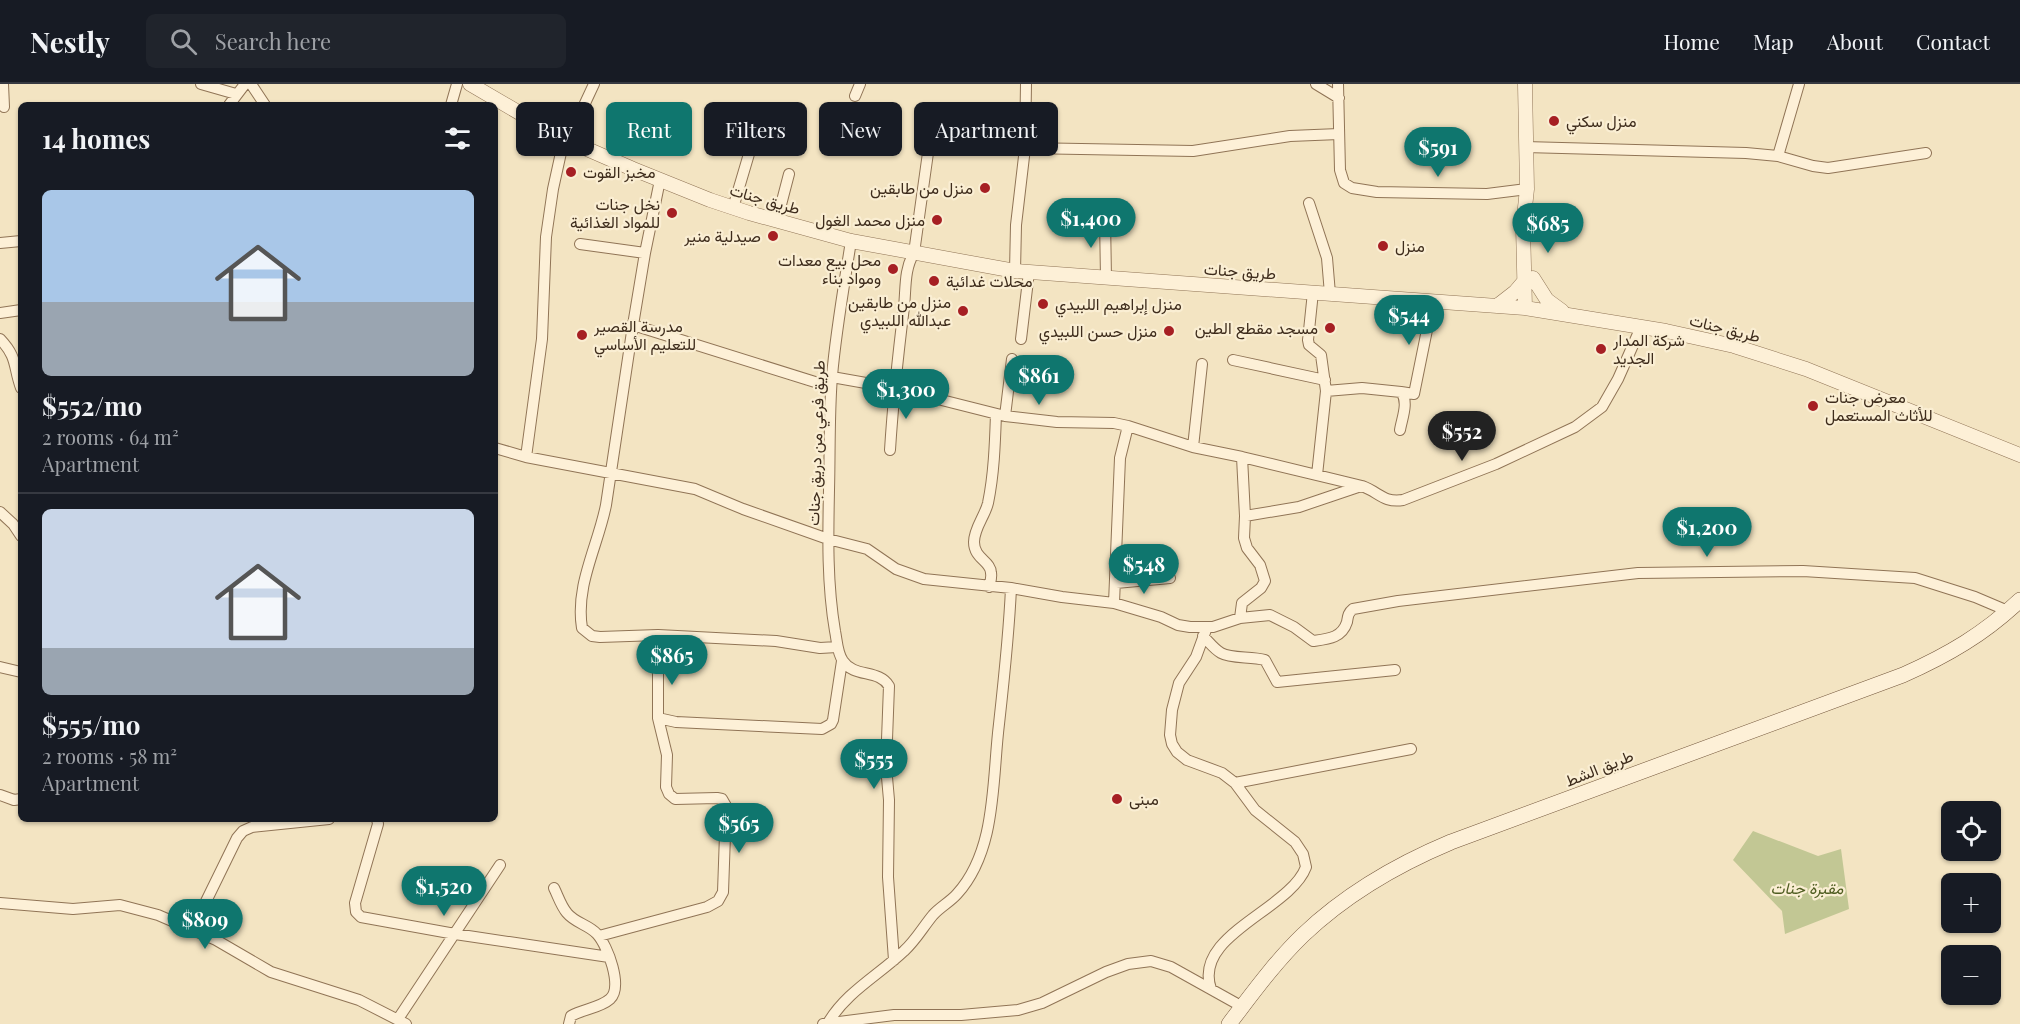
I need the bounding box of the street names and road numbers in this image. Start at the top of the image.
street label: طريق جنات [727,178,803,220]
street label: طريق جنات [1203,258,1277,284]
street label: طريق جنات [1687,309,1763,347]
street label: طريق فرعي من دريق جنات [802,360,833,526]
street label: طريق الشط [1562,744,1636,792]

